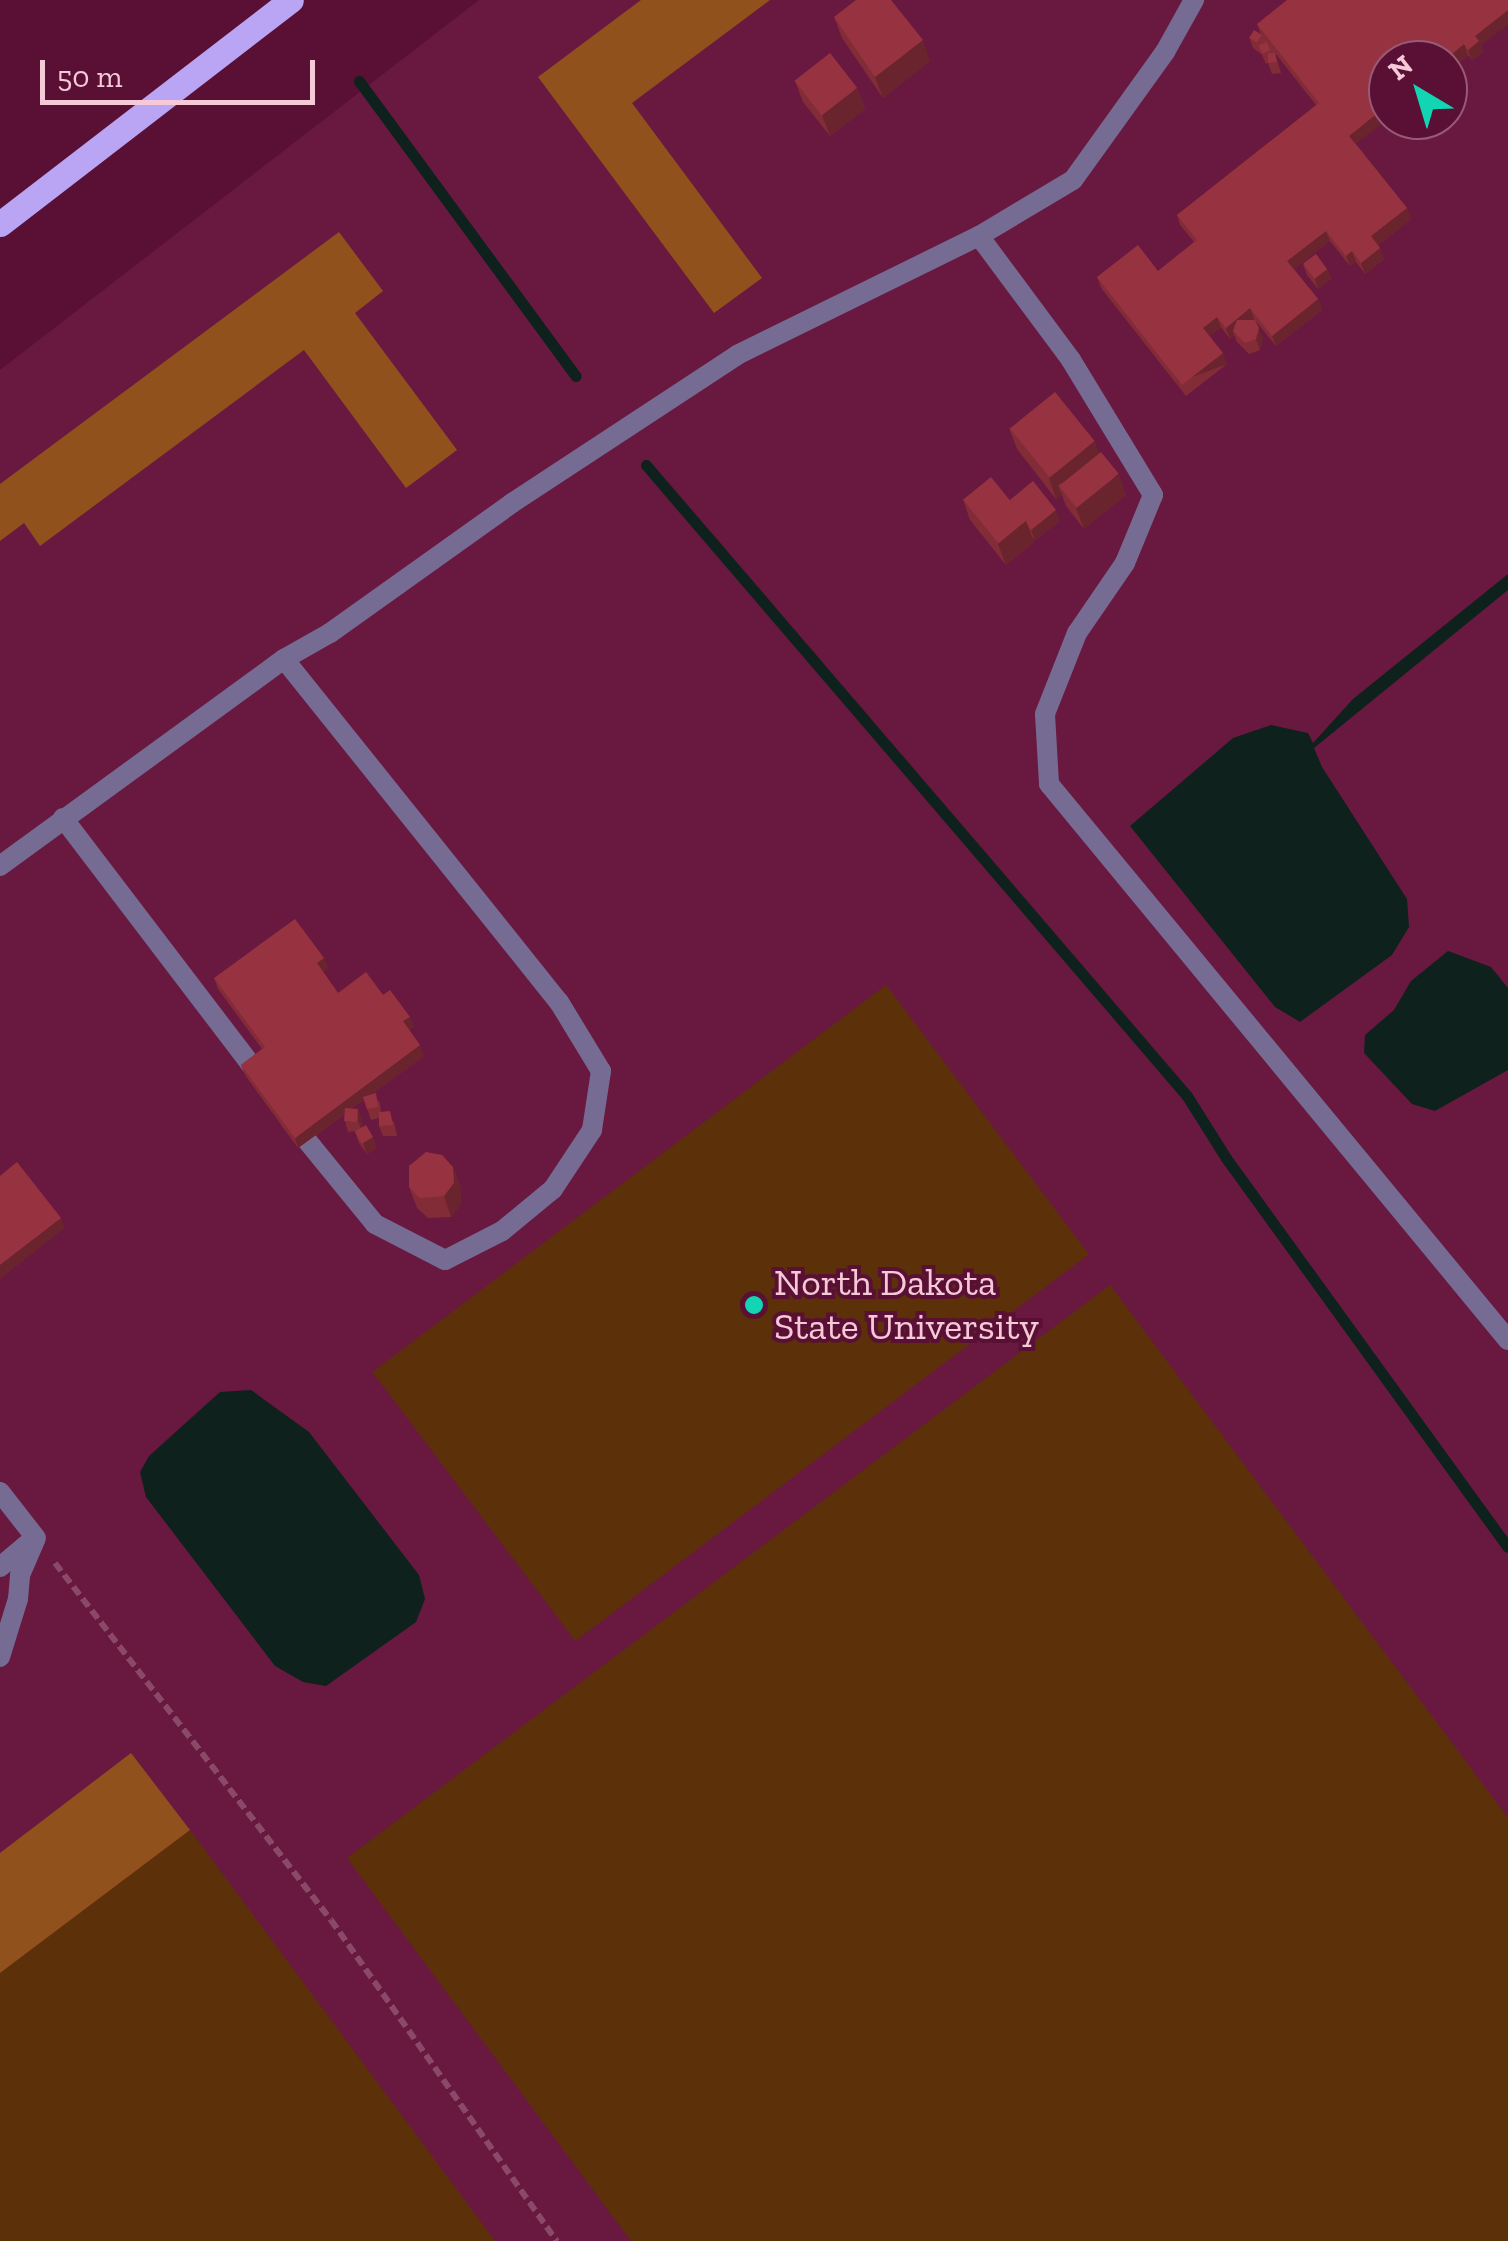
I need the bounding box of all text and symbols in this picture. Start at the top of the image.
scale bar [45,40,320,102]
north arrow [1368,40,1468,140]
text: N [1382,48,1419,87]
text: 50 m [57,59,122,95]
place label: North Dakota State University [774,1260,1039,1350]
marker: North Dakota State University [743,1294,765,1316]

